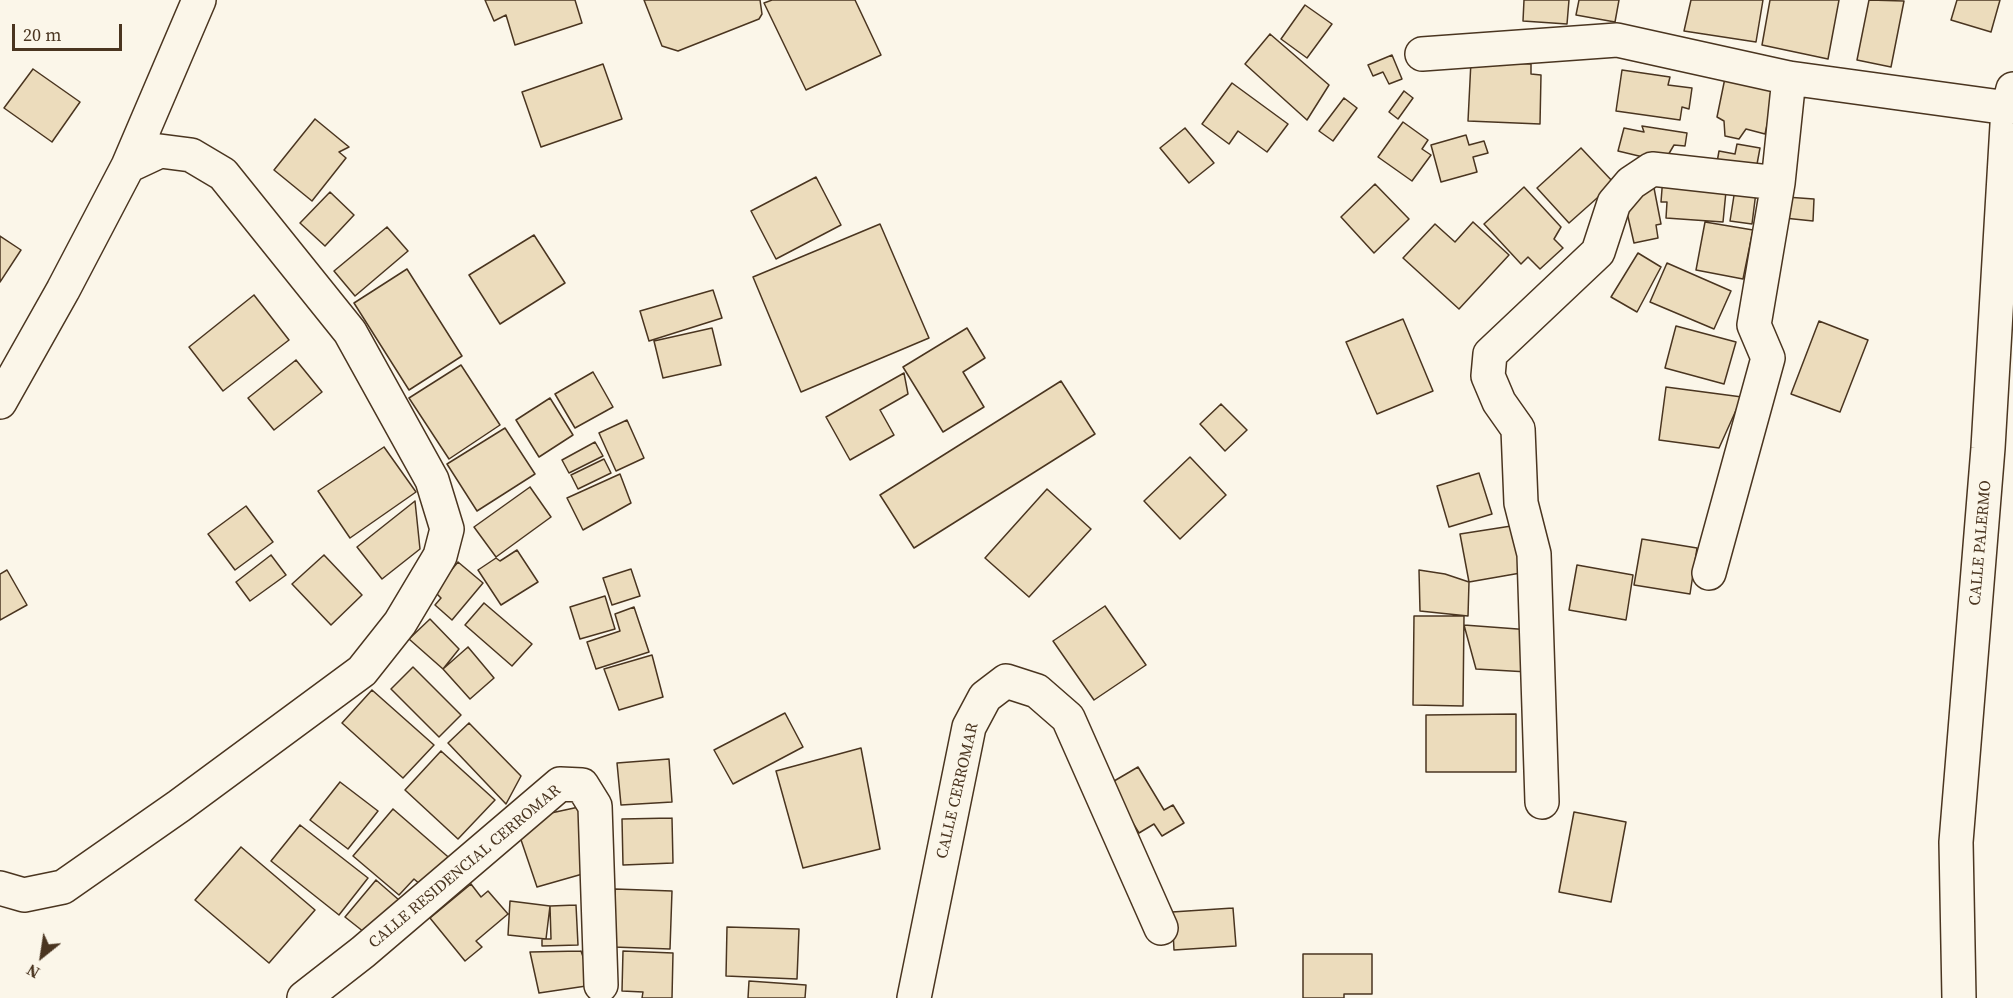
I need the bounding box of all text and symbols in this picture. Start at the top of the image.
scale bar [15,12,124,50]
text: 20 m [23,22,61,47]
street label: CALLE PALERMO [1966,479,1996,607]
street label: CALLE CERROMAR [933,721,983,861]
street label: CALLE RESIDENCIAL CERROMAR [365,781,565,953]
north arrow [12,926,72,986]
text: N [22,959,44,984]

